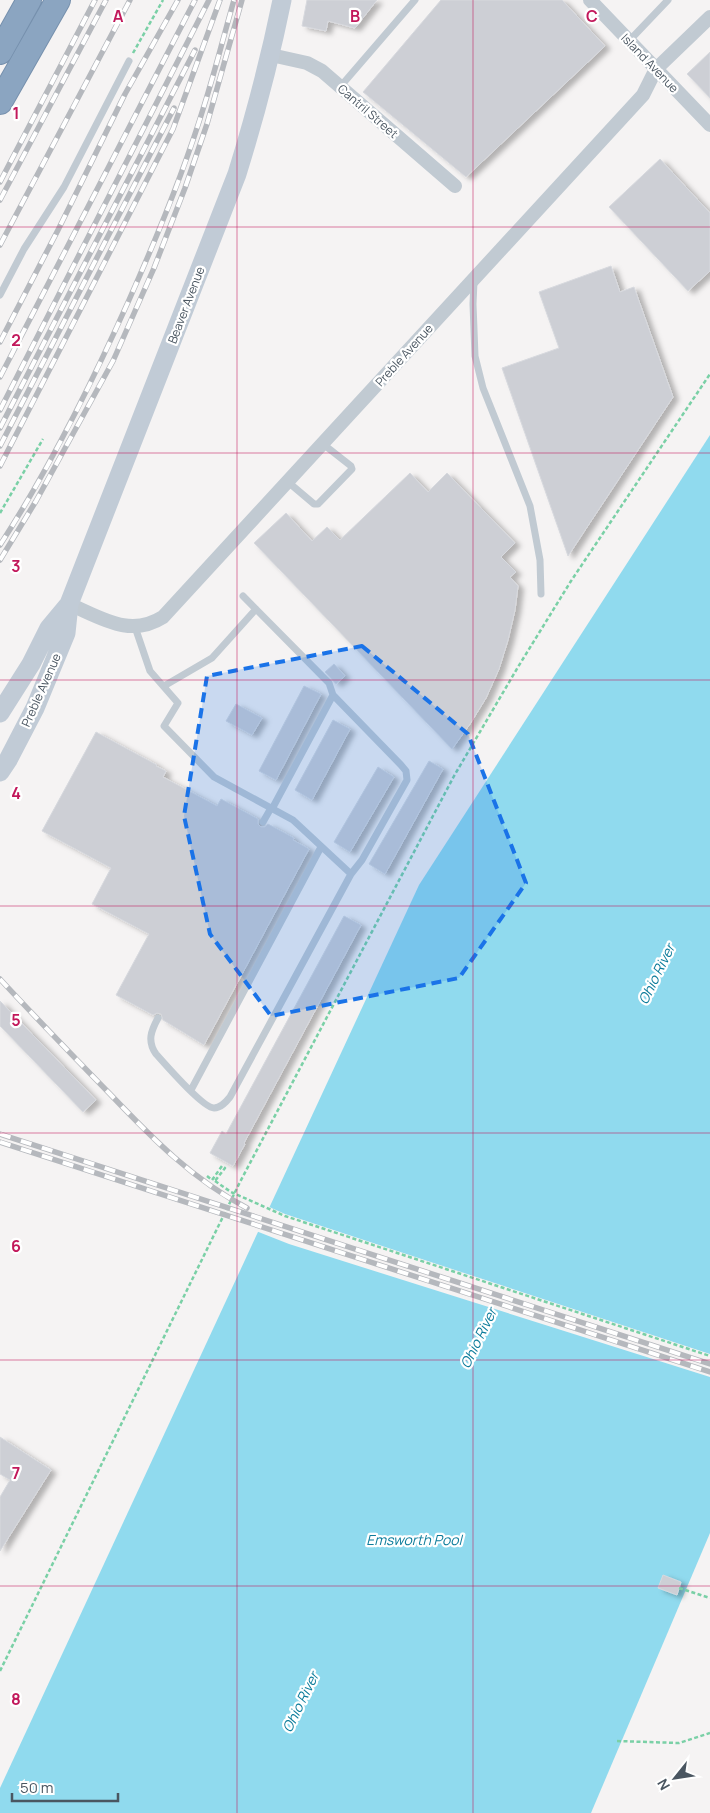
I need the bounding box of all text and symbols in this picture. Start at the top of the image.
text: A [113,5,124,27]
text: B [350,5,360,27]
text: C [586,5,598,27]
street label: Island Avenue [617,30,683,96]
street label: Cantril Street [334,80,402,142]
text: 1 [12,102,20,124]
street label: Beaver Avenue [163,264,209,346]
street label: Preble Avenue [371,320,437,390]
text: 2 [11,329,21,351]
text: 3 [11,555,21,577]
street label: Preble Avenue [17,651,65,729]
text: 4 [11,782,21,804]
water label: Ohio River [633,939,680,1007]
text: 5 [11,1009,21,1031]
text: 6 [11,1235,21,1257]
water label: Ohio River [455,1303,502,1371]
text: 7 [12,1462,20,1484]
water label: Emsworth Pool [366,1530,464,1549]
water label: Ohio River [277,1667,324,1735]
text: 8 [11,1688,21,1710]
north arrow [650,1753,700,1803]
scale bar [12,1770,119,1802]
text: N [653,1776,674,1794]
text: 50 m [20,1777,54,1798]

